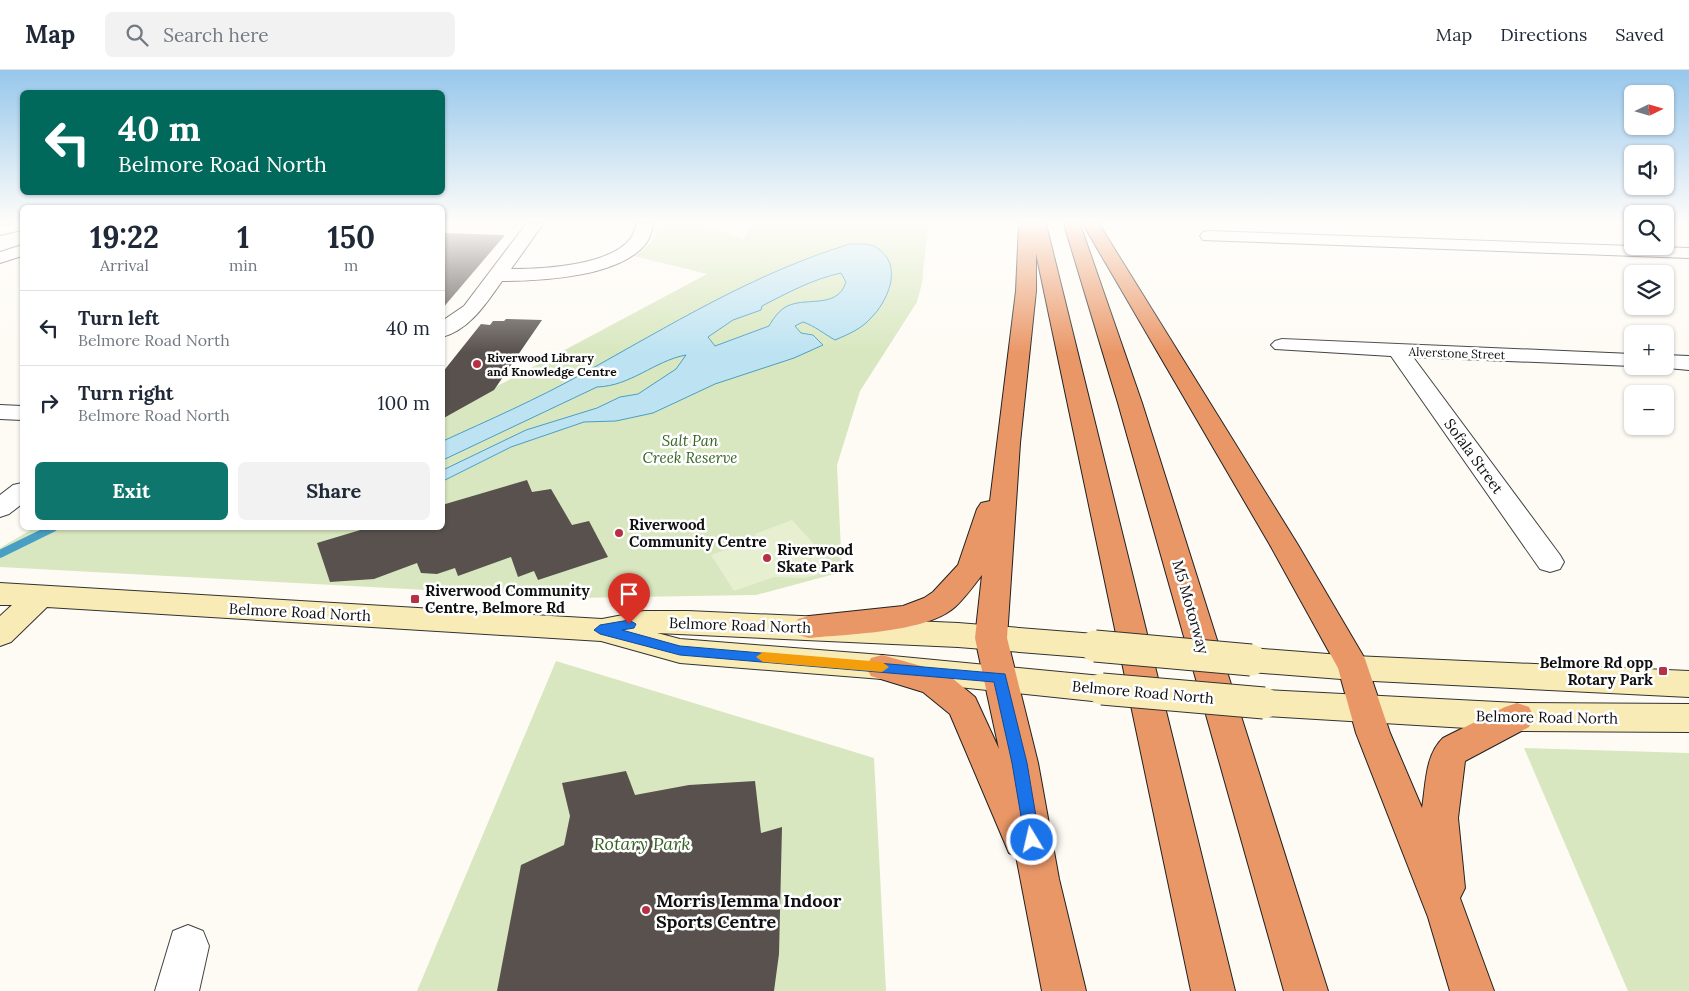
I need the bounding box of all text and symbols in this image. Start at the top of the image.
search box [105,12,455,57]
text: Map [25,19,75,50]
icon: search [123,21,151,49]
text: Search here [163,23,269,47]
text: Map [1436,23,1472,46]
text: Directions [1500,23,1587,46]
text: Saved [1615,23,1664,46]
north arrow [1624,85,1674,135]
map controls [1624,85,1674,435]
text: 40 m [118,106,201,151]
icon: left [35,110,100,175]
button: sound [1624,145,1674,195]
text: Belmore Road North [118,150,327,178]
button: search [1624,205,1674,255]
text: 19:22 [90,218,159,256]
text: 1 [237,218,249,256]
text: 150 [328,218,375,256]
text: Arrival [100,255,149,275]
text: min [229,255,258,275]
text: m [344,255,358,275]
button: layers [1624,265,1674,315]
text: Turn left [78,306,159,330]
icon: left [35,314,63,342]
text: 40 m [386,316,430,340]
button: + [1624,325,1674,375]
text: Belmore Road North [78,330,230,350]
street label: Alverstone Street [1407,344,1506,362]
place label: Riverwood Library and Knowledge Centre [487,350,617,379]
marker: Riverwood Library and Knowledge Centre [471,358,483,370]
text: Turn right [78,381,174,405]
button: − [1624,385,1674,435]
icon: right [35,389,63,417]
text: 100 m [378,391,430,415]
text: Belmore Road North [78,405,230,425]
street label: Sofala Street [1440,415,1508,497]
park label: Salt Pan Creek Reserve [643,431,737,467]
button: Exit [35,462,228,520]
button: Share [238,462,430,520]
place label: Riverwood Community Centre [629,515,767,551]
marker: Riverwood Community Centre [613,527,625,539]
place label: Riverwood Skate Park [777,540,854,576]
marker: Riverwood Skate Park [761,552,773,564]
street label: M5 Motorway [1169,558,1214,656]
pin [608,573,650,624]
icon: arrive [615,580,643,608]
place label: Riverwood Community Centre, Belmore Rd [425,581,590,617]
marker: Riverwood Community Centre, Belmore Rd [409,593,421,605]
street label: Belmore Road North [228,599,372,625]
street label: Belmore Road North [669,613,811,637]
place label: Belmore Rd opp Rotary Park [1539,653,1653,689]
marker: Belmore Rd opp Rotary Park [1657,665,1669,677]
street label: Belmore Road North [1071,676,1215,708]
street label: Belmore Road North [1476,706,1618,728]
position arrow [1005,813,1057,865]
park label: Rotary Park [593,832,691,855]
place label: Morris Iemma Indoor Sports Centre [656,889,842,933]
marker: Morris Iemma Indoor Sports Centre [640,904,652,916]

